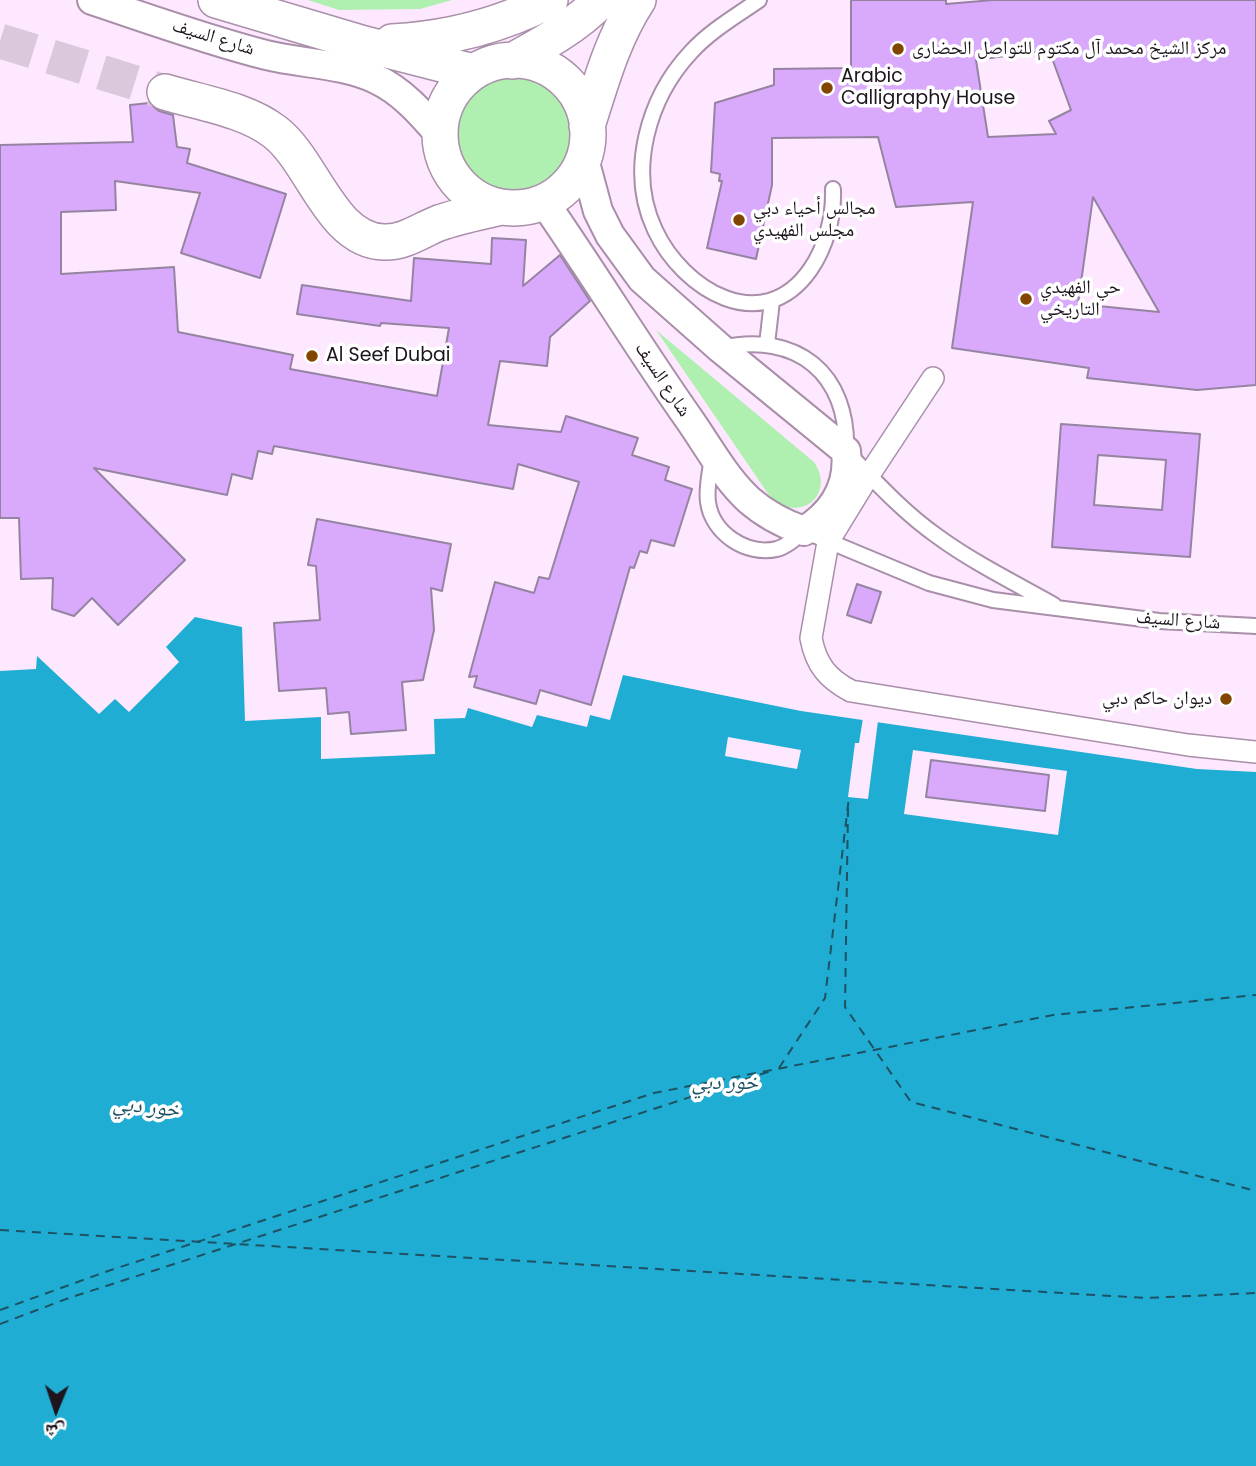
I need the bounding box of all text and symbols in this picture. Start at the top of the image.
street label: شارع السيف [169,15,257,61]
place label: مركز الشيخ محمد آل مكتوم للتواصل الحضارى [912,38,1226,60]
marker: مركز الشيخ محمد آل مكتوم للتواصل الحضارى [890,41,906,57]
place label: Arabic Calligraphy House [841,66,1015,110]
marker: Arabic Calligraphy House [819,80,835,96]
place label: مجالس أحياء دبي مجلس الفهيدي [753,198,875,242]
marker: مجالس أحياء دبي مجلس الفهيدي [731,212,747,228]
place label: حي الفهيدي التاريخي [1040,277,1121,321]
marker: حي الفهيدي التاريخي [1018,291,1034,307]
street label: شارع السيف [629,339,695,421]
place label: Al Seef Dubai [326,345,451,367]
marker: Al Seef Dubai [304,348,320,364]
street label: شارع السيف [1135,607,1221,635]
place label: ديوان حاكم دبي [1102,688,1212,710]
marker: ديوان حاكم دبي [1218,691,1234,707]
water label: خور دبي [692,1071,758,1097]
water label: خور دبي [112,1092,180,1124]
north arrow [21,1375,91,1445]
text: ش [45,1418,66,1445]

